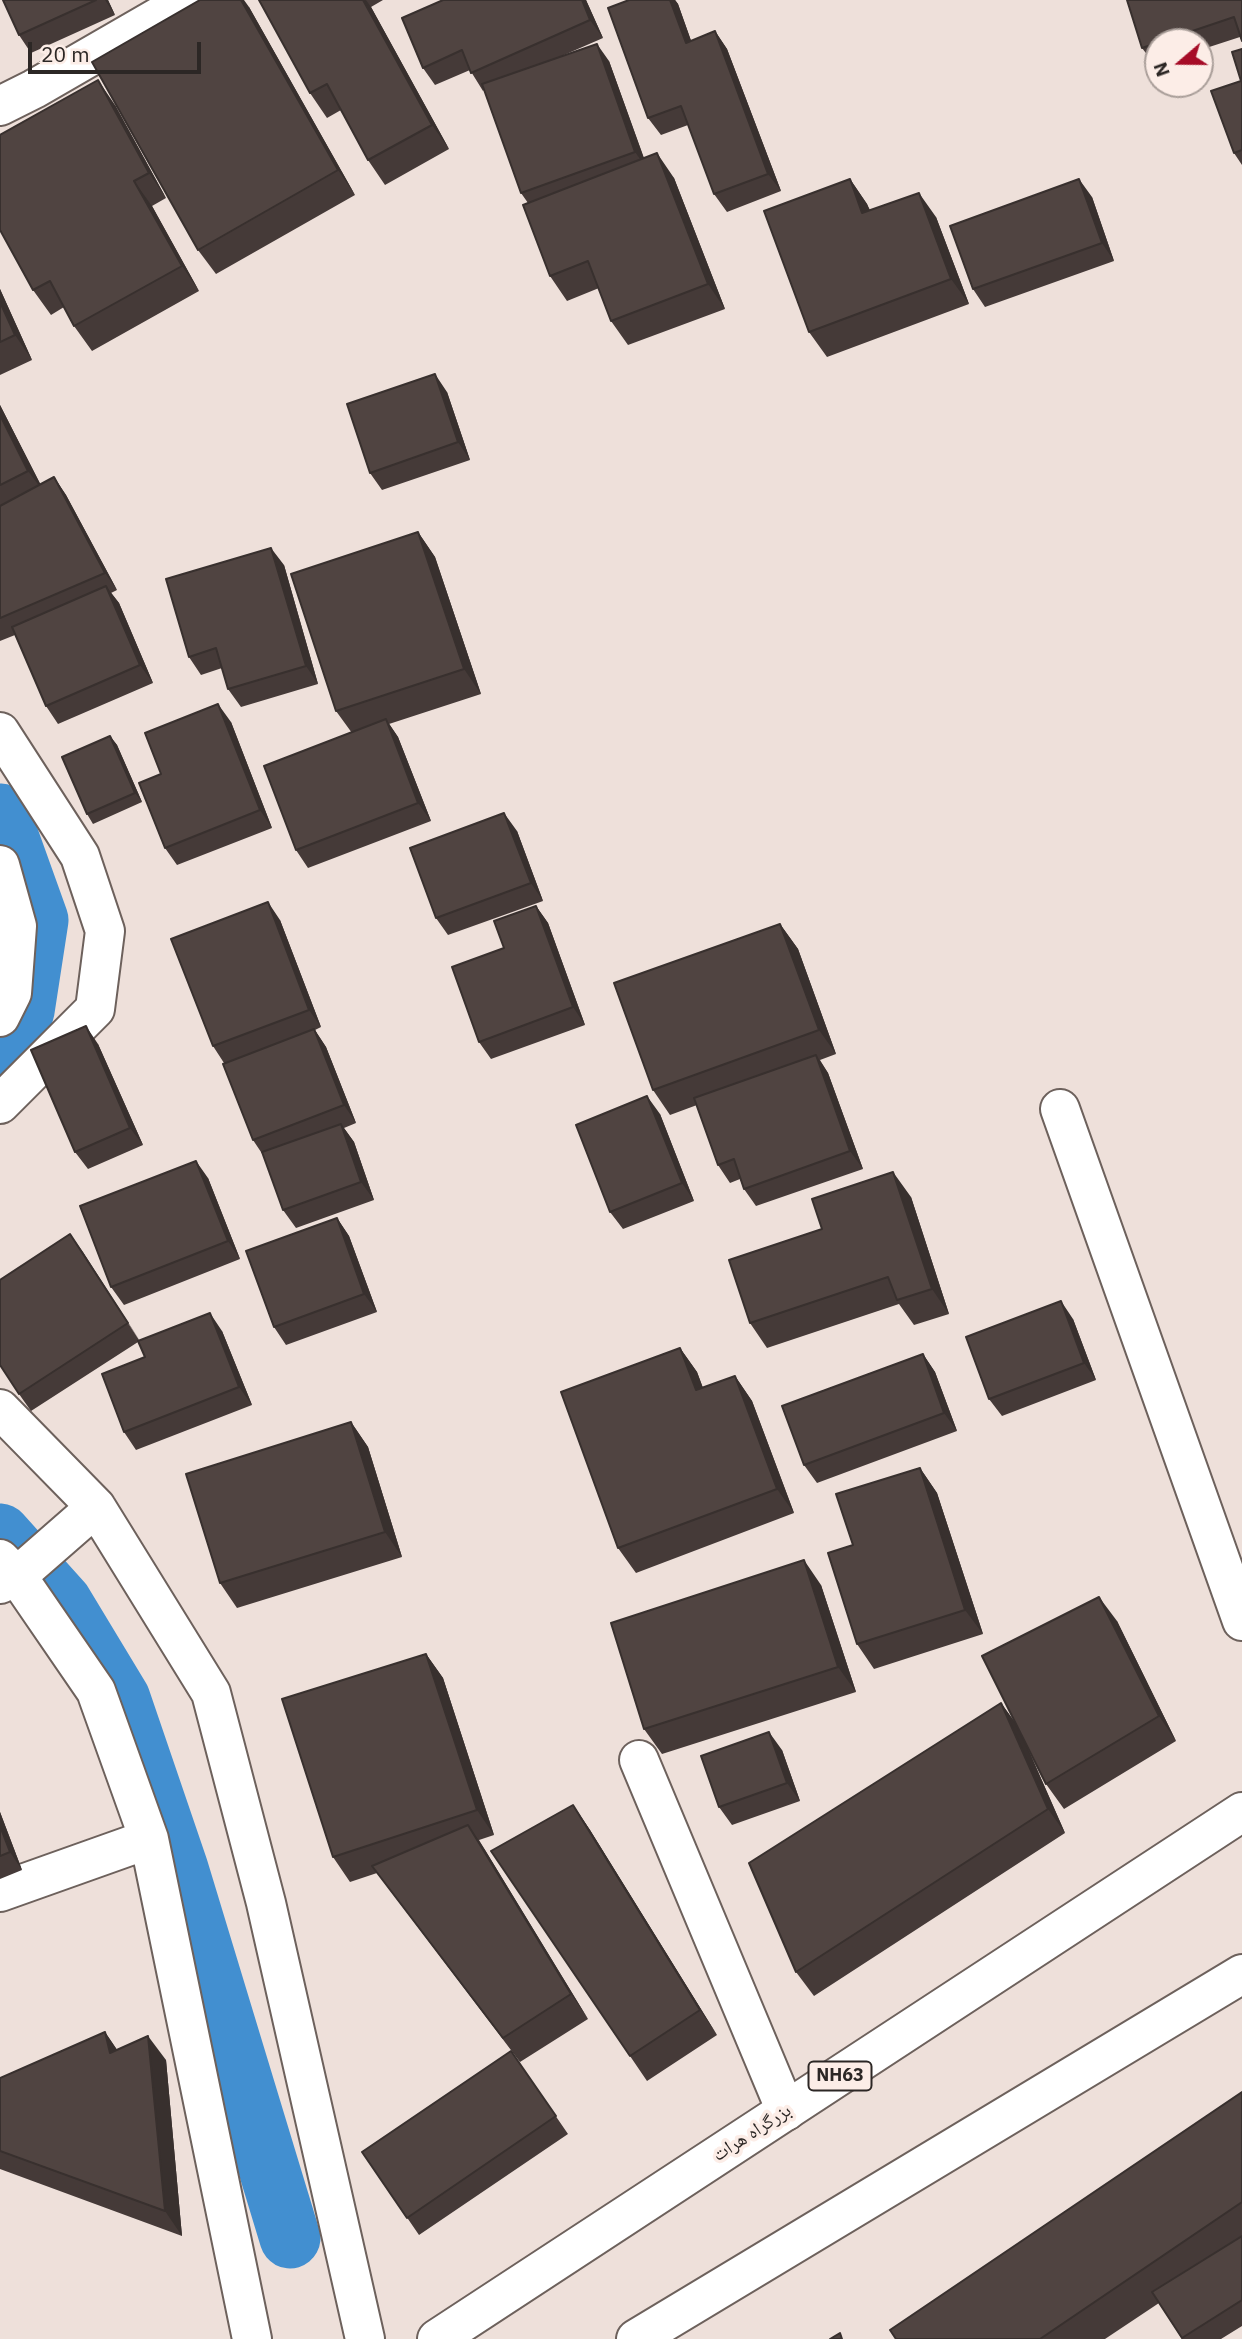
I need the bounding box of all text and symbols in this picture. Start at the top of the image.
scale bar [32,28,205,72]
north arrow [1144,28,1214,98]
text: 20 m [41,40,90,68]
text: N [1148,59,1175,80]
road number: NH63 [808,2062,872,2090]
street label: بزرگراه هرات [708,2099,796,2167]

